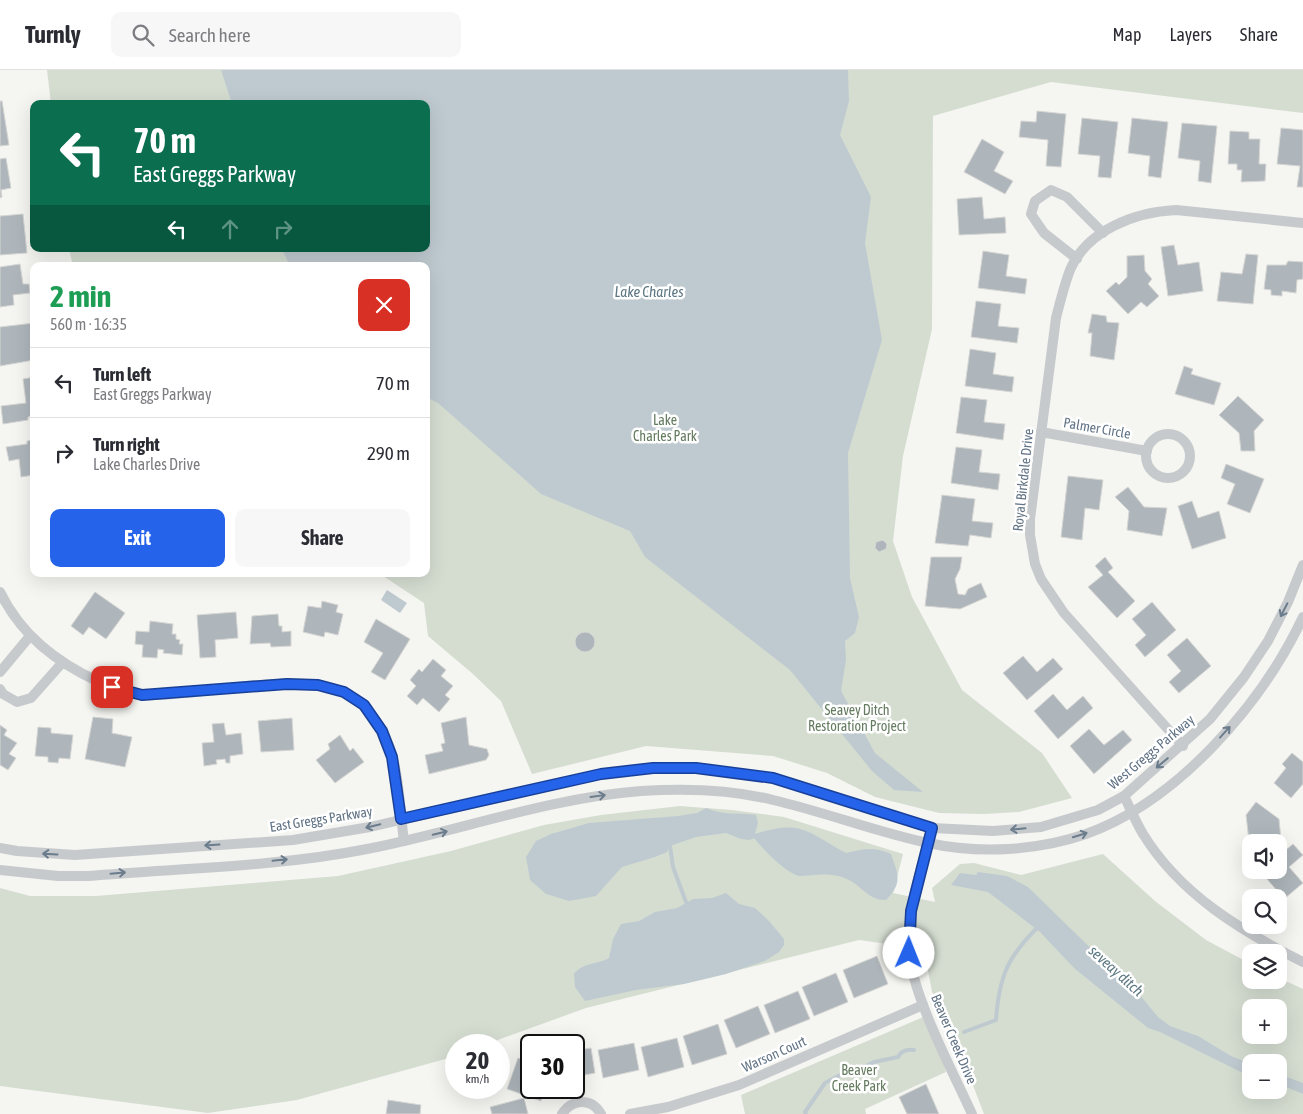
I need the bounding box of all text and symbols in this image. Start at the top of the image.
search box [111,12,461,57]
text: Turnly [25,21,81,48]
icon: search [129,21,157,49]
text: Search here [169,24,251,46]
text: Map [1112,24,1141,45]
text: Layers [1169,24,1212,45]
text: Share [1240,24,1278,45]
icon: left [50,120,115,185]
text: 70 m [133,120,196,160]
text: East Greggs Parkway [133,161,296,187]
icon: left [163,215,191,243]
icon: ahead [216,215,244,243]
icon: right [269,215,297,243]
text: 2 min [50,279,111,313]
button: close [358,279,410,331]
water label: Lake Charles [614,283,684,300]
text: 560 m · 16:35 [50,315,127,333]
text: Turn left [93,363,151,385]
icon: left [50,369,78,397]
text: 70 m [376,372,410,394]
text: East Greggs Parkway [93,385,212,403]
park label: Lake Charles Park [633,412,697,444]
street label: Palmer Circle [1062,414,1132,442]
street label: Royal Birkdale Drive [1010,428,1036,532]
text: Turn right [93,433,160,455]
icon: right [50,439,78,467]
text: 290 m [367,442,410,464]
text: Lake Charles Drive [93,455,200,473]
button: Exit [50,509,225,567]
button: Share [235,509,410,567]
one-way arrow [1279,602,1288,617]
pin [91,666,133,708]
icon: arrive [98,673,126,701]
park label: Seavey Ditch Restoration Project [808,702,906,734]
street label: West Greggs Parkway [1105,711,1197,793]
one-way arrow [1219,726,1231,738]
one-way arrow [1156,757,1169,769]
one-way arrow [590,791,606,801]
street label: East Greggs Parkway [268,803,374,835]
one-way arrow [365,822,381,831]
one-way arrow [1010,824,1026,834]
one-way arrow [432,828,448,837]
one-way arrow [1072,829,1088,839]
map controls [1242,834,1287,1099]
button: sound [1242,834,1287,879]
one-way arrow [204,841,220,850]
one-way arrow [42,850,58,859]
one-way arrow [272,855,288,865]
one-way arrow [110,869,126,878]
button: search [1242,889,1287,934]
position arrow [882,926,934,978]
water label: seveay ditch [1086,942,1147,999]
button: layers [1242,944,1287,989]
street label: Beaver Creek Drive [928,992,980,1086]
button: + [1242,999,1287,1044]
street label: Warson Court [740,1033,808,1075]
speed limit sign: 30 [520,1034,585,1099]
text: 20 [466,1046,489,1074]
button: − [1242,1054,1287,1099]
park label: Beaver Creek Park [832,1062,886,1094]
text: km/h [466,1072,489,1086]

